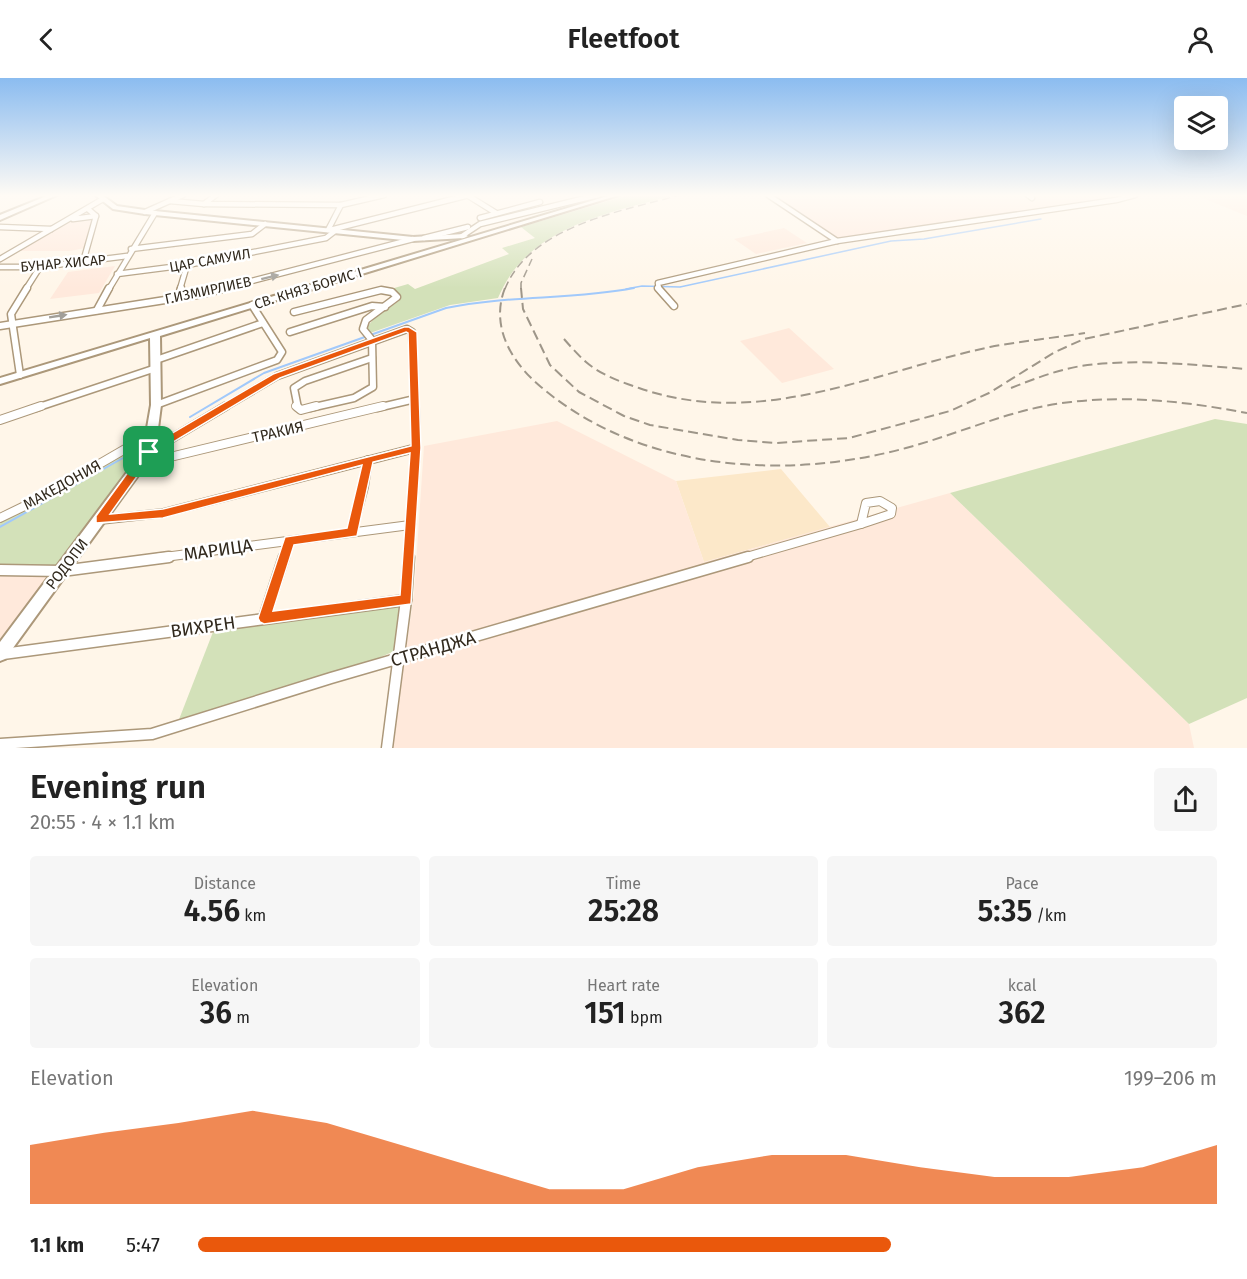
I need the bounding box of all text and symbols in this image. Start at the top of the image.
icon: back [30,23,63,56]
text: Fleetfoot [568,23,679,55]
icon: person [1184,23,1217,56]
map controls [1174,96,1228,150]
button: layers [1174,96,1228,150]
street label: ЦАР САМУИЛ [168,245,252,276]
street label: БУНАР ХИСАР [20,251,107,276]
street label: СВ. КНЯЗ БОРИС I [252,264,364,313]
one-way arrow [261,271,279,281]
street label: Г.ИЗМИРЛИЕВ [163,273,253,308]
one-way arrow [48,312,67,321]
street label: ТРАКИЯ [250,417,306,447]
pin [123,426,174,477]
icon: arrive [132,435,165,468]
street label: МАКЕДОНИЯ [20,456,104,514]
street label: МАРИЦА [182,534,255,566]
street label: РОДОПИ [42,535,92,593]
street label: ВИХРЕН [169,612,237,642]
street label: СТРАНДЖА [388,626,479,672]
text: Evening run [30,767,206,807]
button: share [1154,768,1217,831]
text: 20:55 · 4 × 1.1 km [30,810,175,834]
text: Distance [194,874,256,893]
text: Time [606,874,641,893]
text: Pace [1006,874,1039,893]
text: 4.56 [183,893,240,929]
text: 25:28 [588,893,659,929]
text: 5:35 [978,893,1032,929]
text: km [240,906,266,925]
text: /km [1032,906,1067,925]
text: Elevation [191,976,258,995]
text: Heart rate [587,976,660,995]
text: kcal [1008,976,1037,995]
text: 36 [200,995,232,1031]
text: 151 [584,995,626,1031]
text: 362 [999,995,1046,1031]
text: m [232,1008,250,1027]
text: bpm [626,1008,663,1027]
text: Elevation [30,1066,114,1090]
text: 199–206 m [1124,1066,1217,1090]
text: 1.1 km [30,1233,84,1257]
text: 5:47 [126,1233,160,1257]

